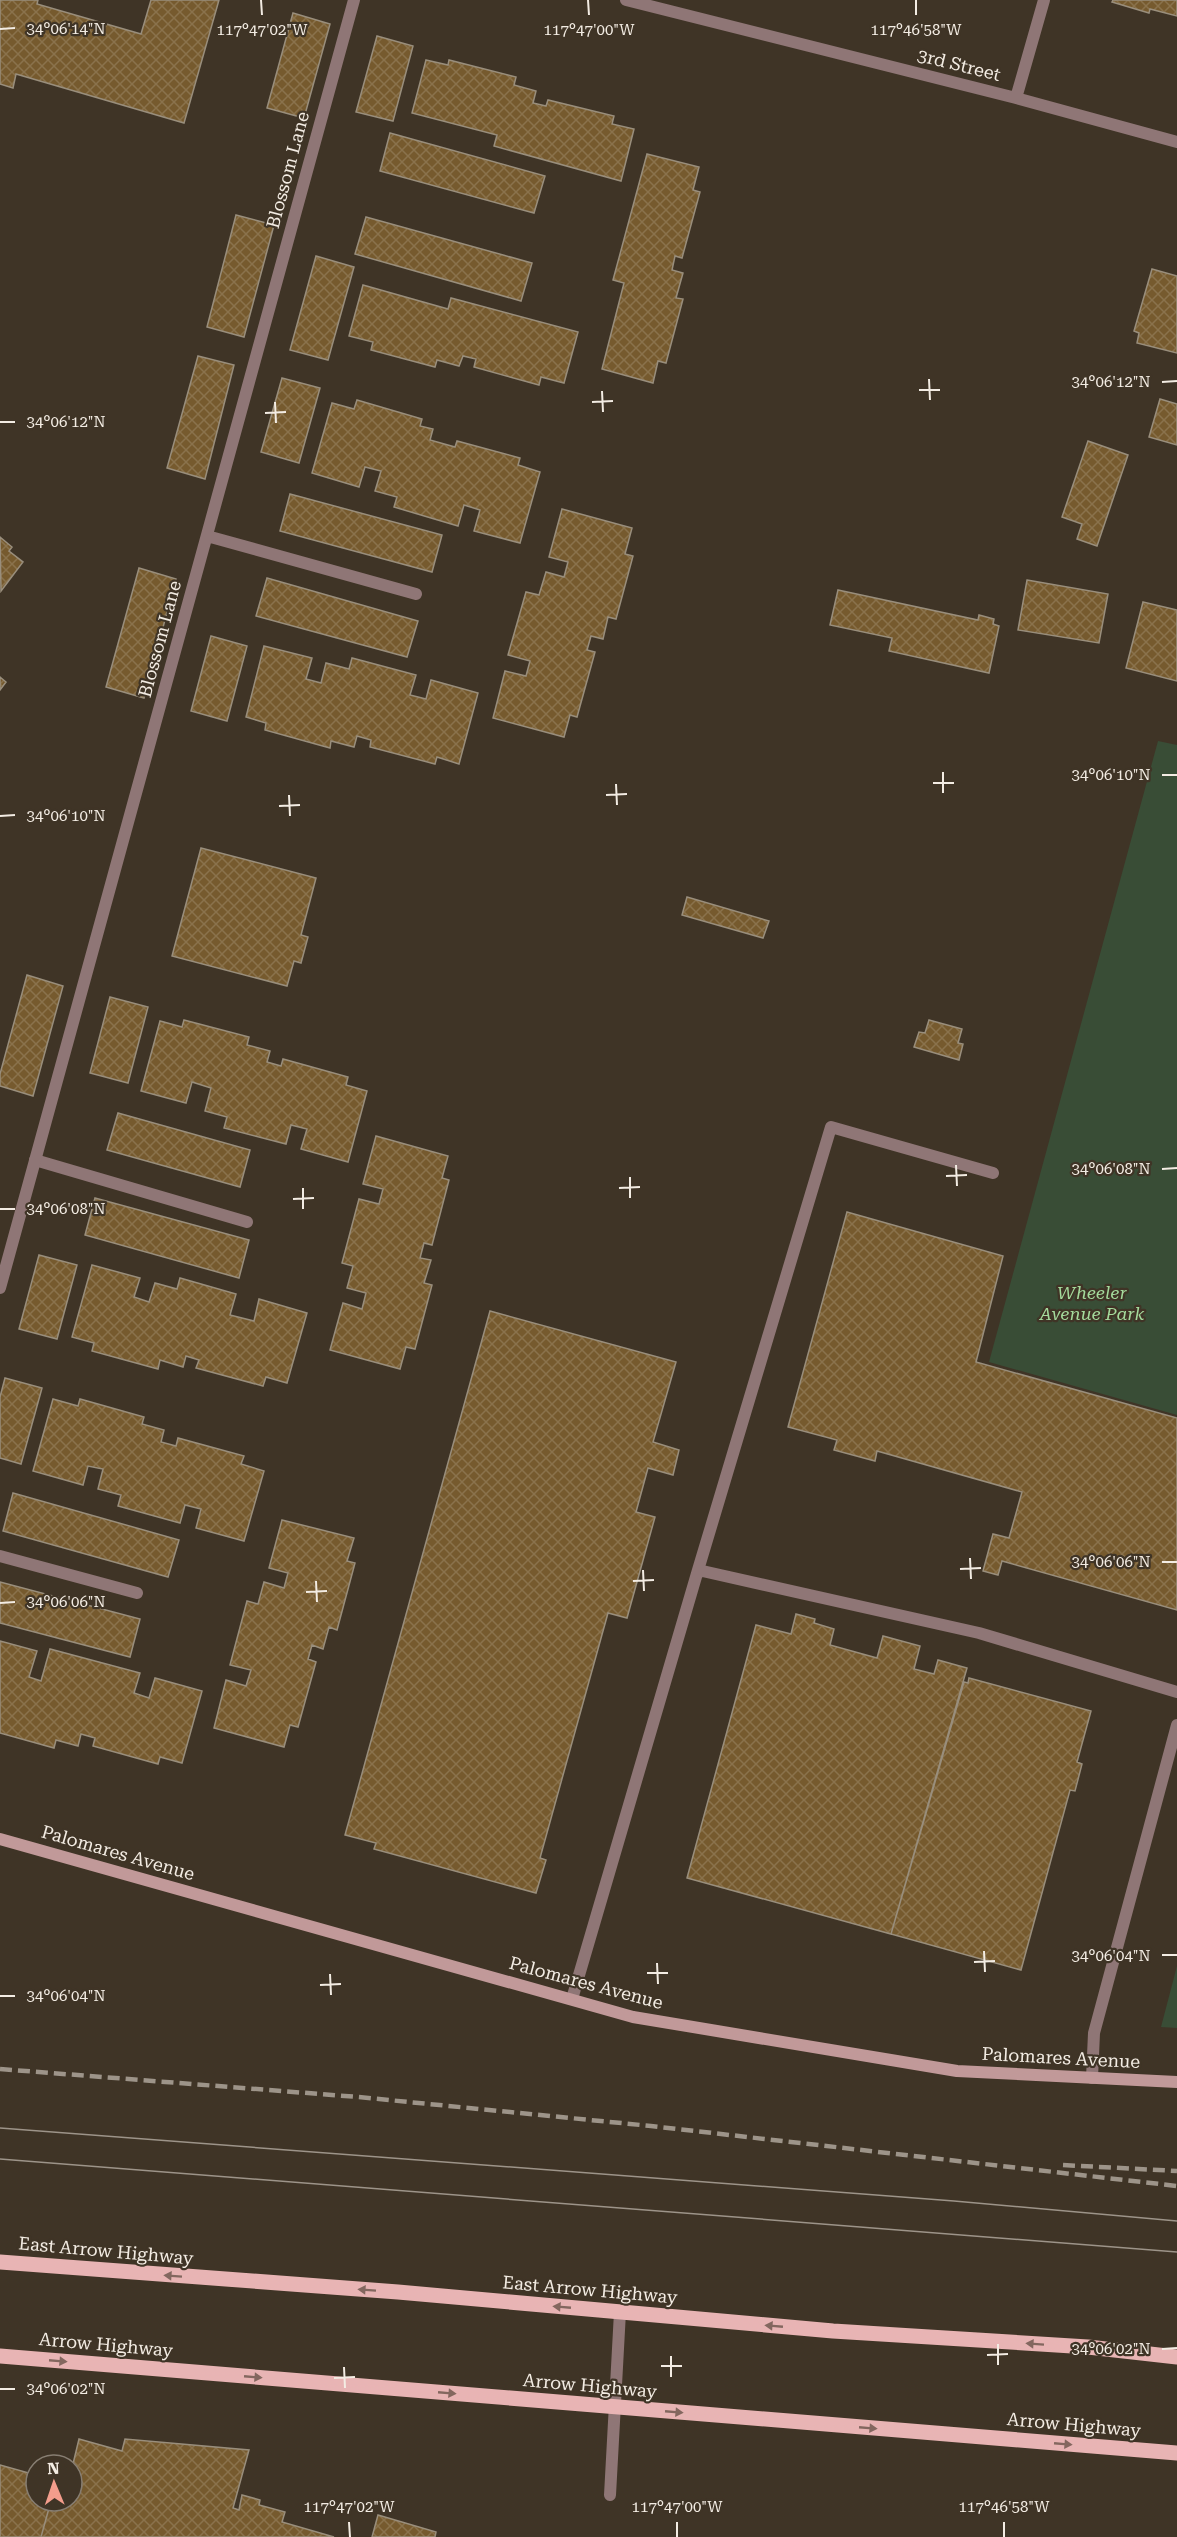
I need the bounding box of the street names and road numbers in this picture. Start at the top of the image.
street label: 3rd Street [915,44,1003,85]
street label: Blossom Lane [262,109,313,231]
street label: Blossom Lane [134,578,185,700]
street label: Palomares Avenue [39,1821,197,1884]
street label: Palomares Avenue [507,1952,665,2013]
street label: Palomares Avenue [981,2043,1141,2072]
street label: East Arrow Highway [18,2232,195,2269]
street label: East Arrow Highway [502,2271,679,2308]
street label: Arrow Highway [38,2328,174,2361]
street label: Arrow Highway [522,2369,658,2402]
street label: Arrow Highway [1006,2408,1142,2441]

